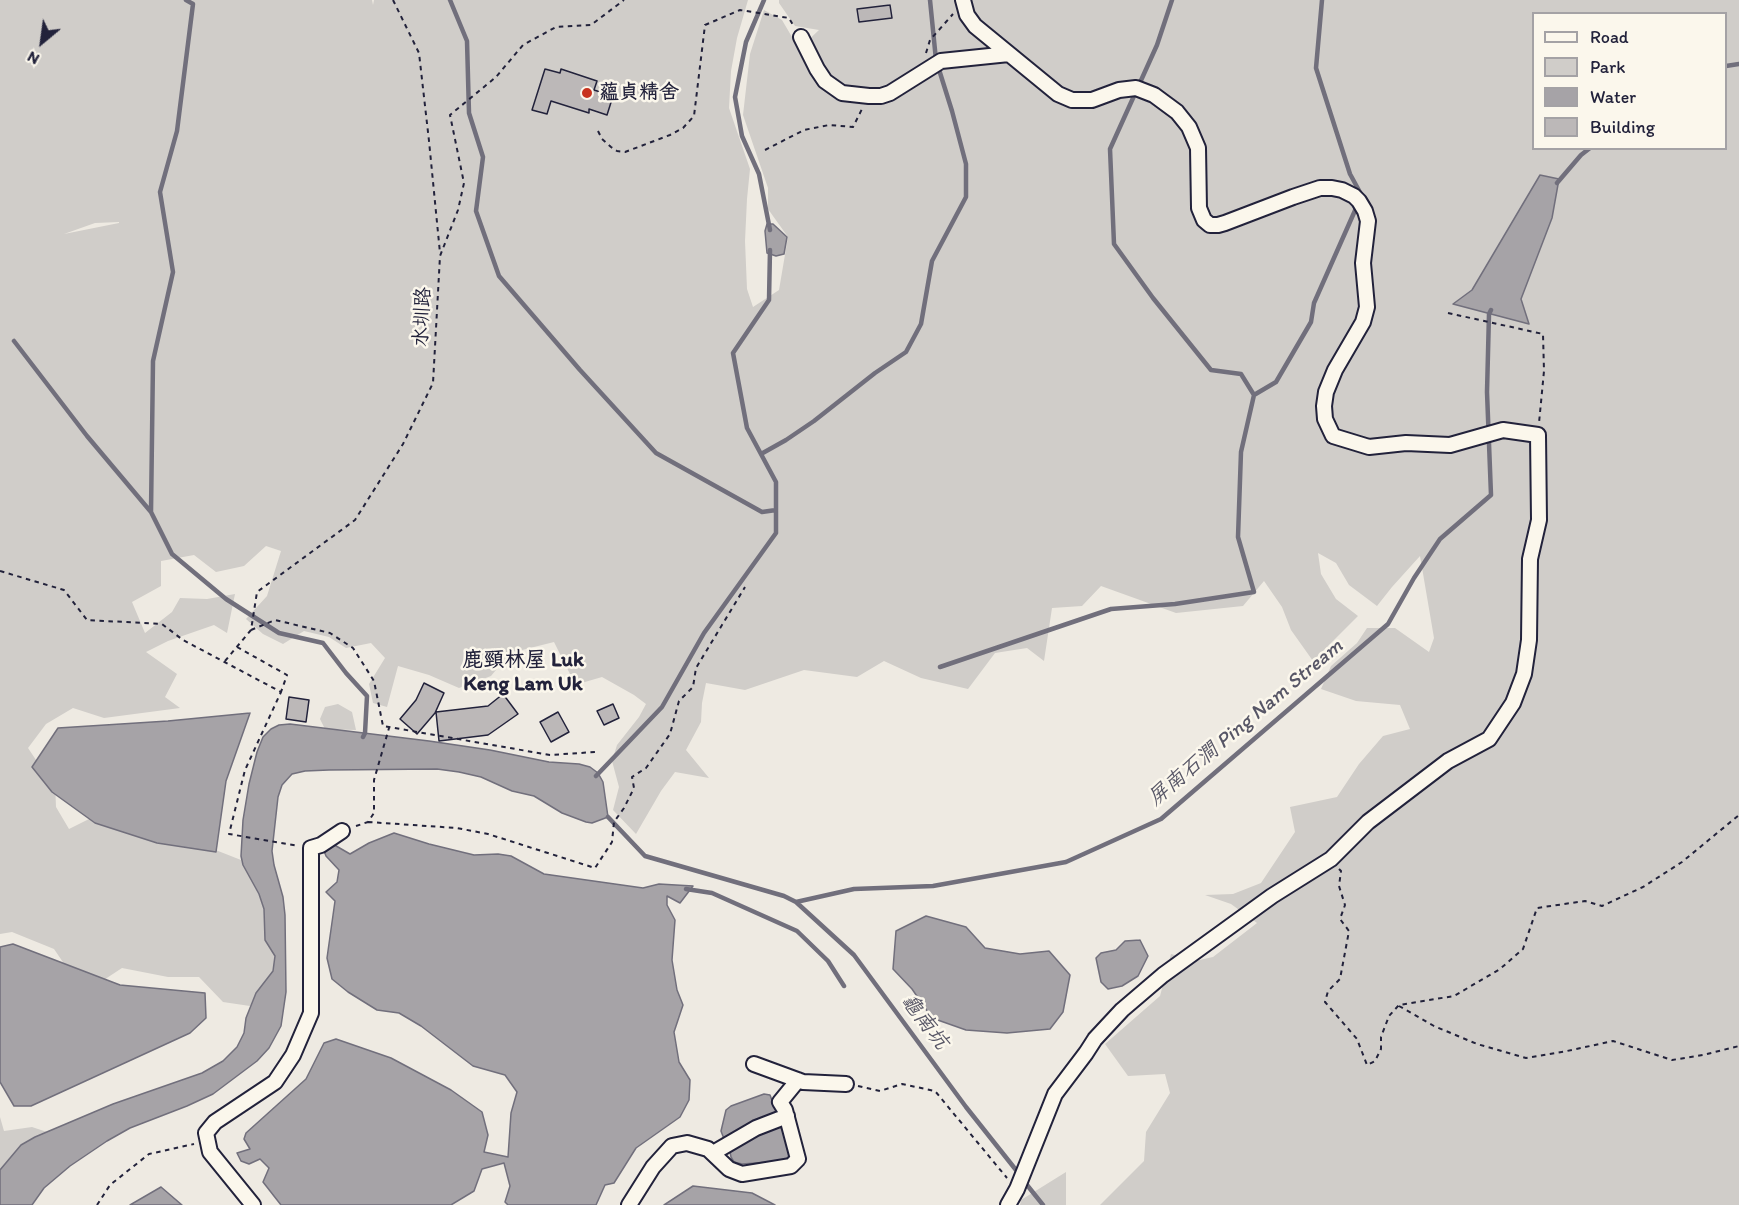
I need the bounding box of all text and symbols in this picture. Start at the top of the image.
north arrow [12,12,72,72]
legend [1532,12,1727,150]
text: Road [1590,26,1629,48]
text: N [24,47,42,69]
text: Park [1590,56,1625,78]
place label: 蘊貞精舍 [599,81,679,105]
marker: 蘊貞精舍 [580,86,594,100]
text: Water [1590,86,1636,108]
text: Building [1590,116,1655,138]
street label: 水圳路 [409,286,437,348]
water label: 屏南石澗 Ping Nam Stream [1143,634,1349,812]
district label: 鹿頸林屋 Luk Keng Lam Uk [462,648,584,698]
water label: 龜南坑 [895,989,953,1055]

